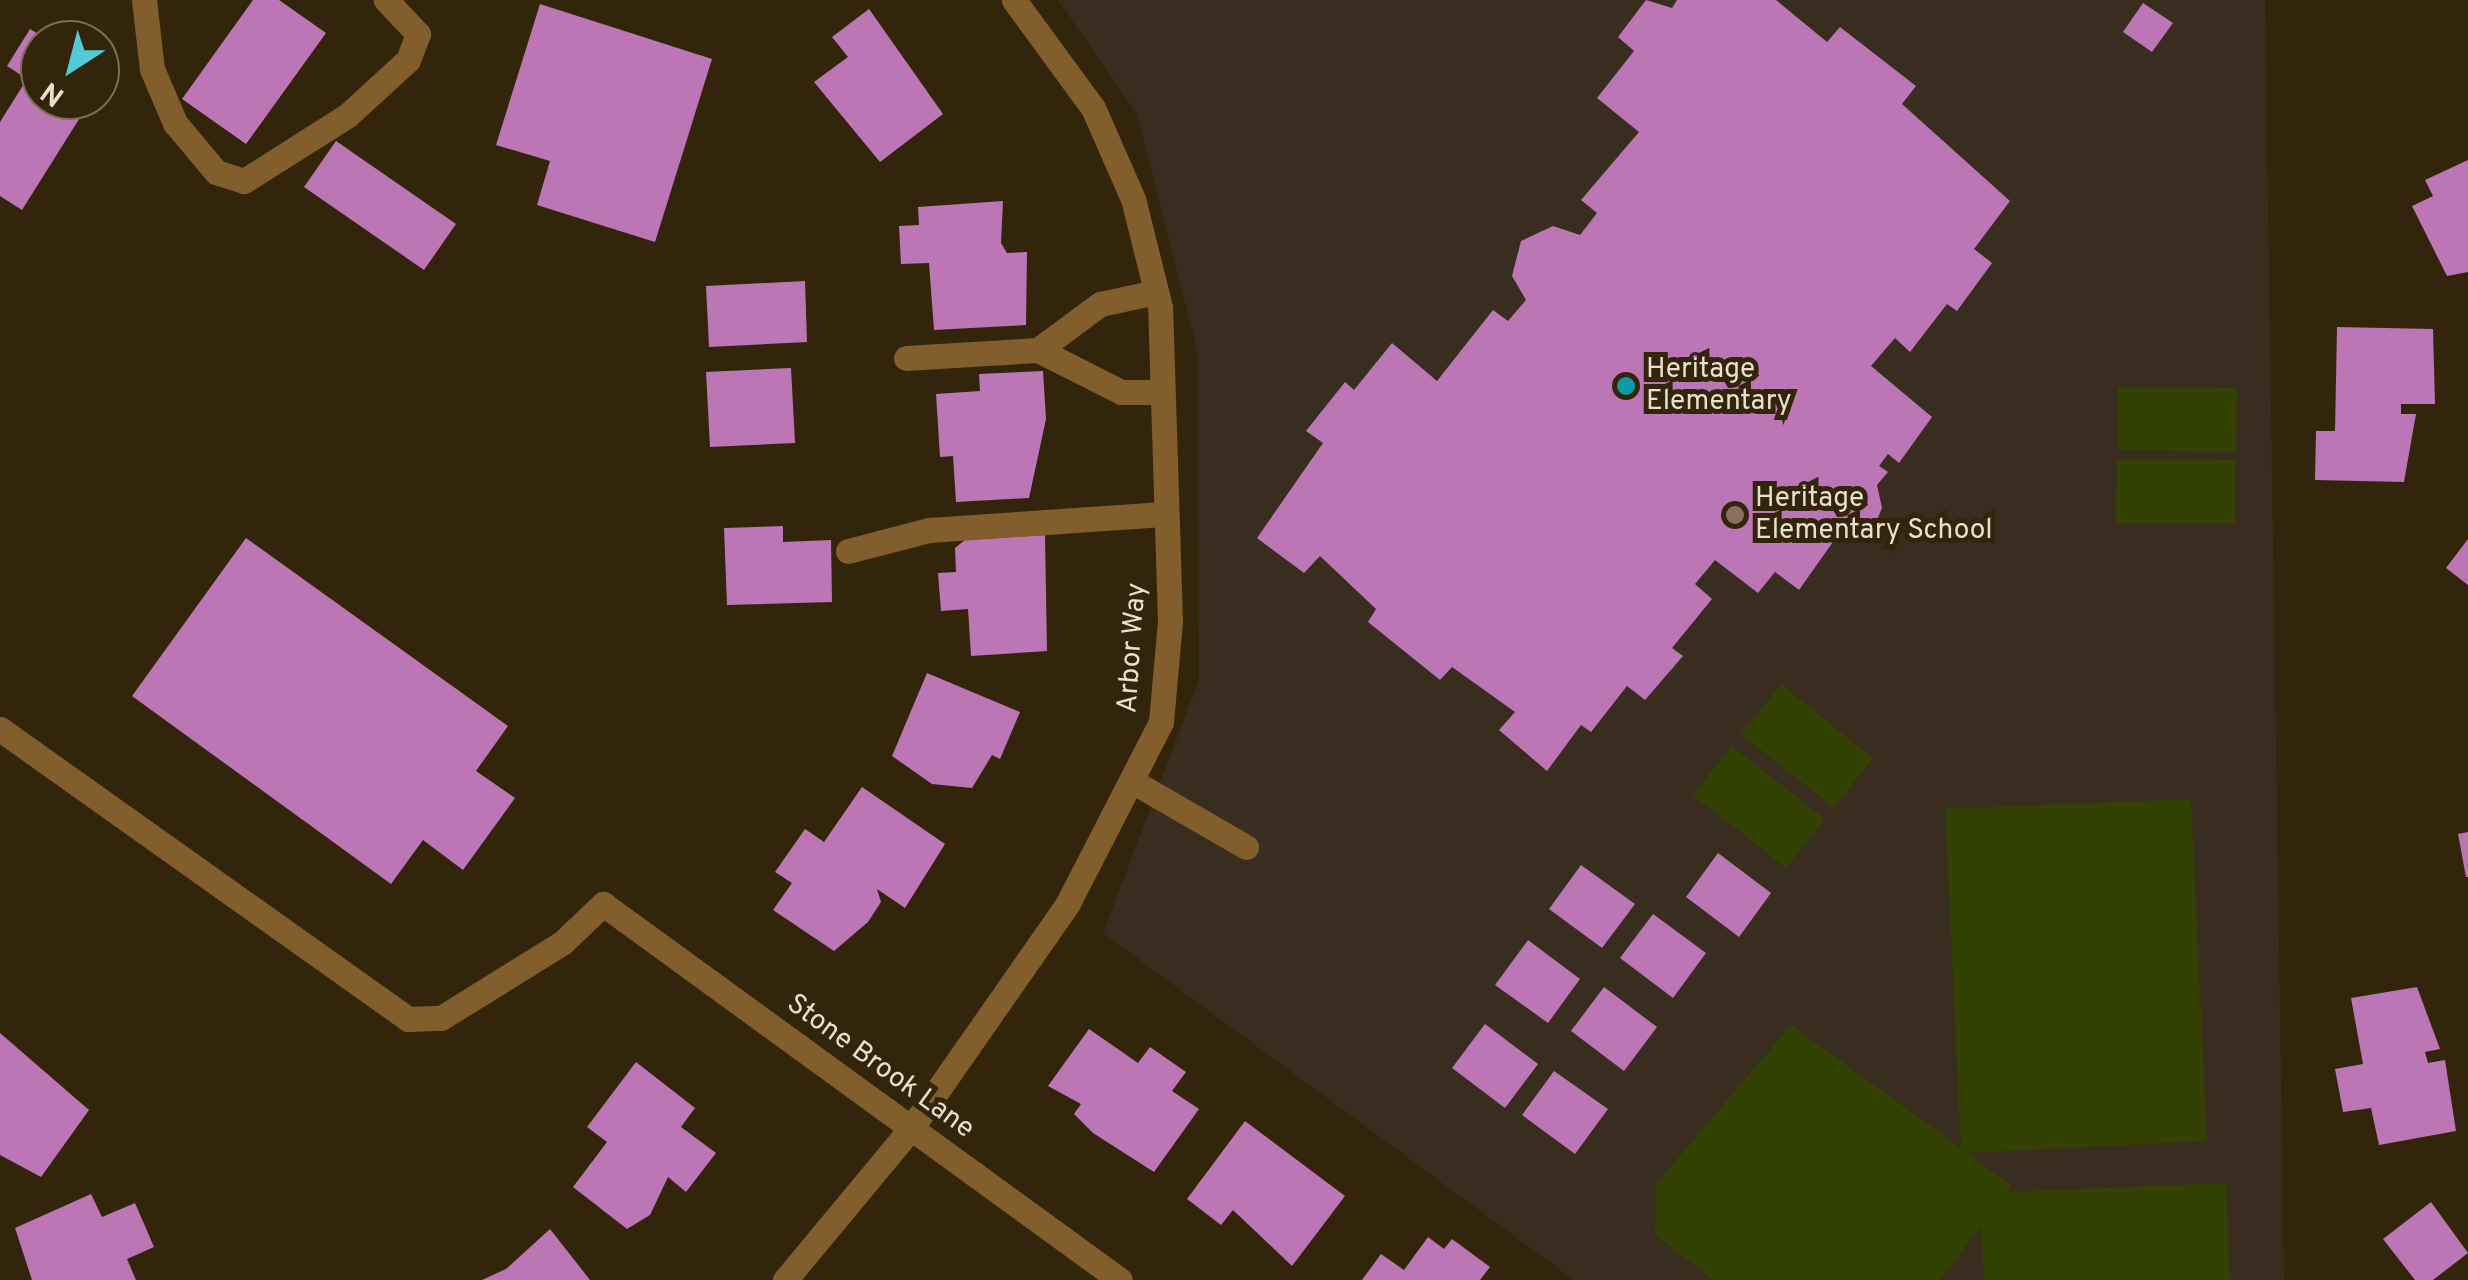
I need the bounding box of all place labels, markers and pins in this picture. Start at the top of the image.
place label: Heritage Elementary [1646,353,1792,419]
marker: Heritage Elementary [1615,375,1637,397]
place label: Heritage Elementary School [1755,482,1993,548]
marker: Heritage Elementary School [1724,504,1746,526]

